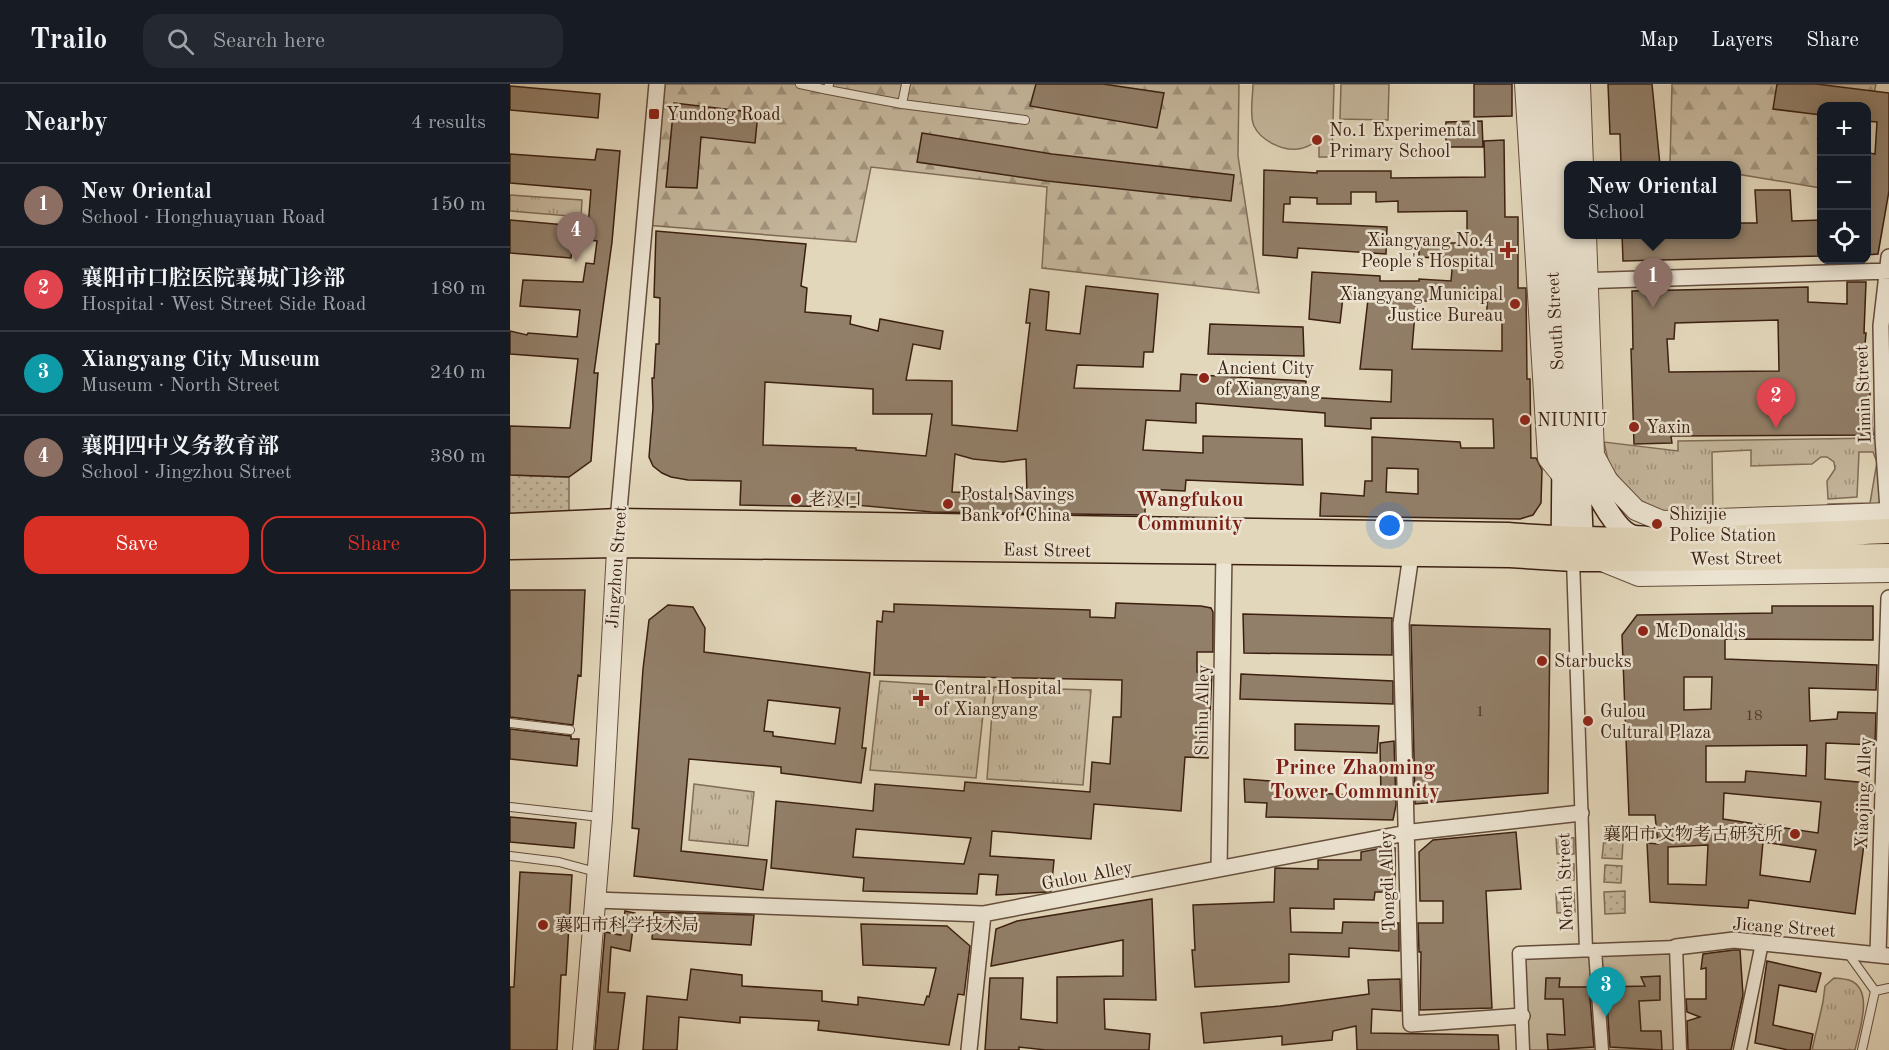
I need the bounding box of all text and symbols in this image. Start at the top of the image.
search box [143,14,563,68]
icon: search [164,25,197,58]
text: Trailo [30,27,107,55]
text: Search here [212,30,325,52]
text: Map [1639,30,1678,51]
text: Layers [1711,30,1773,51]
text: Share [1806,30,1859,51]
map controls [1817,102,1871,264]
button: + [1817,102,1871,156]
place label: Yundong Road [666,106,781,124]
marker: Yundong Road [647,107,661,121]
text: Nearby [24,110,108,136]
text: 4 results [411,113,486,133]
place label: No.1 Experimental Primary School [1329,122,1476,161]
marker: No.1 Experimental Primary School [1310,133,1324,147]
button: − [1817,156,1871,210]
popup [1564,161,1741,239]
text: New Oriental [1587,176,1718,198]
text: New Oriental [81,181,212,203]
text: 1 [38,195,49,215]
text: 150 m [430,195,486,215]
text: School [1587,203,1644,223]
text: School · Honghuayuan Road [81,208,326,228]
button: locate [1817,210,1871,264]
pin: 4 [556,212,596,262]
place label: Xiangyang No.4 People's Hospital [1361,232,1494,271]
marker: Xiangyang No.4 People's Hospital [1499,241,1517,259]
pin: 1 [1634,258,1672,308]
text: 襄阳市口腔医院襄城门诊部 [81,268,345,290]
street label: South Street [1544,271,1568,371]
text: 2 [38,279,49,299]
text: 180 m [430,279,486,299]
place label: Xiangyang Municipal Justice Bureau [1339,286,1503,325]
text: Hospital · West Street Side Road [81,295,366,315]
marker: Xiangyang Municipal Justice Bureau [1508,297,1522,311]
street label: Limin Street [1853,344,1875,444]
text: Xiangyang City Museum [81,349,320,371]
place label: Ancient City of Xiangyang [1216,360,1320,399]
text: 3 [38,363,49,383]
text: 240 m [430,363,486,383]
marker: Ancient City of Xiangyang [1197,371,1211,385]
text: Museum · North Street [81,376,280,396]
pin: 2 [1756,378,1796,428]
place label: NIUNIU [1537,412,1607,430]
marker: NIUNIU [1518,413,1532,427]
place label: Yaxin [1646,419,1691,437]
marker: Yaxin [1627,420,1641,434]
text: 襄阳四中义务教育部 [81,436,279,458]
text: 4 [38,447,49,467]
text: 380 m [430,447,486,467]
text: School · Jingzhou Street [81,463,292,483]
place label: Postal Savings Bank of China [960,486,1074,525]
place label: 老汉口 [808,490,862,509]
district label: Wangfukou Community [1136,490,1244,535]
marker: 老汉口 [789,492,803,506]
marker: Postal Savings Bank of China [941,497,955,511]
street label: Jingzhou Street [604,505,630,629]
place label: Shizijie Police Station [1669,506,1777,545]
your location [1375,511,1404,540]
button: Save [24,516,249,574]
button: Share [261,516,486,574]
marker: Shizijie Police Station [1650,517,1664,531]
street label: East Street [1003,541,1091,561]
street label: West Street [1690,549,1782,569]
place label: McDonald's [1655,623,1746,641]
marker: McDonald's [1636,624,1650,638]
place label: Starbucks [1554,653,1632,671]
marker: Starbucks [1535,654,1549,668]
street label: Shihu Alley [1193,664,1213,756]
place label: Central Hospital of Xiangyang [934,680,1062,719]
marker: Central Hospital of Xiangyang [912,689,930,707]
place label: Gulou Cultural Plaza [1600,703,1712,742]
house number: 1 [1476,705,1484,720]
house number: 18 [1745,709,1763,724]
marker: Gulou Cultural Plaza [1581,714,1595,728]
street label: Xiaojing Alley [1853,736,1875,850]
district label: Prince Zhaoming Tower Community [1270,758,1440,803]
place label: 襄阳市文物考古研究所 [1603,824,1783,844]
marker: 襄阳市文物考古研究所 [1788,827,1802,841]
street label: Tongdi Alley [1377,830,1399,932]
street label: North Street [1555,832,1577,932]
street label: Gulou Alley [1040,858,1135,894]
place label: 襄阳市科学技术局 [555,915,699,935]
street label: Jicang Street [1732,915,1836,941]
marker: 襄阳市科学技术局 [536,918,550,932]
pin: 3 [1586,968,1626,1017]

